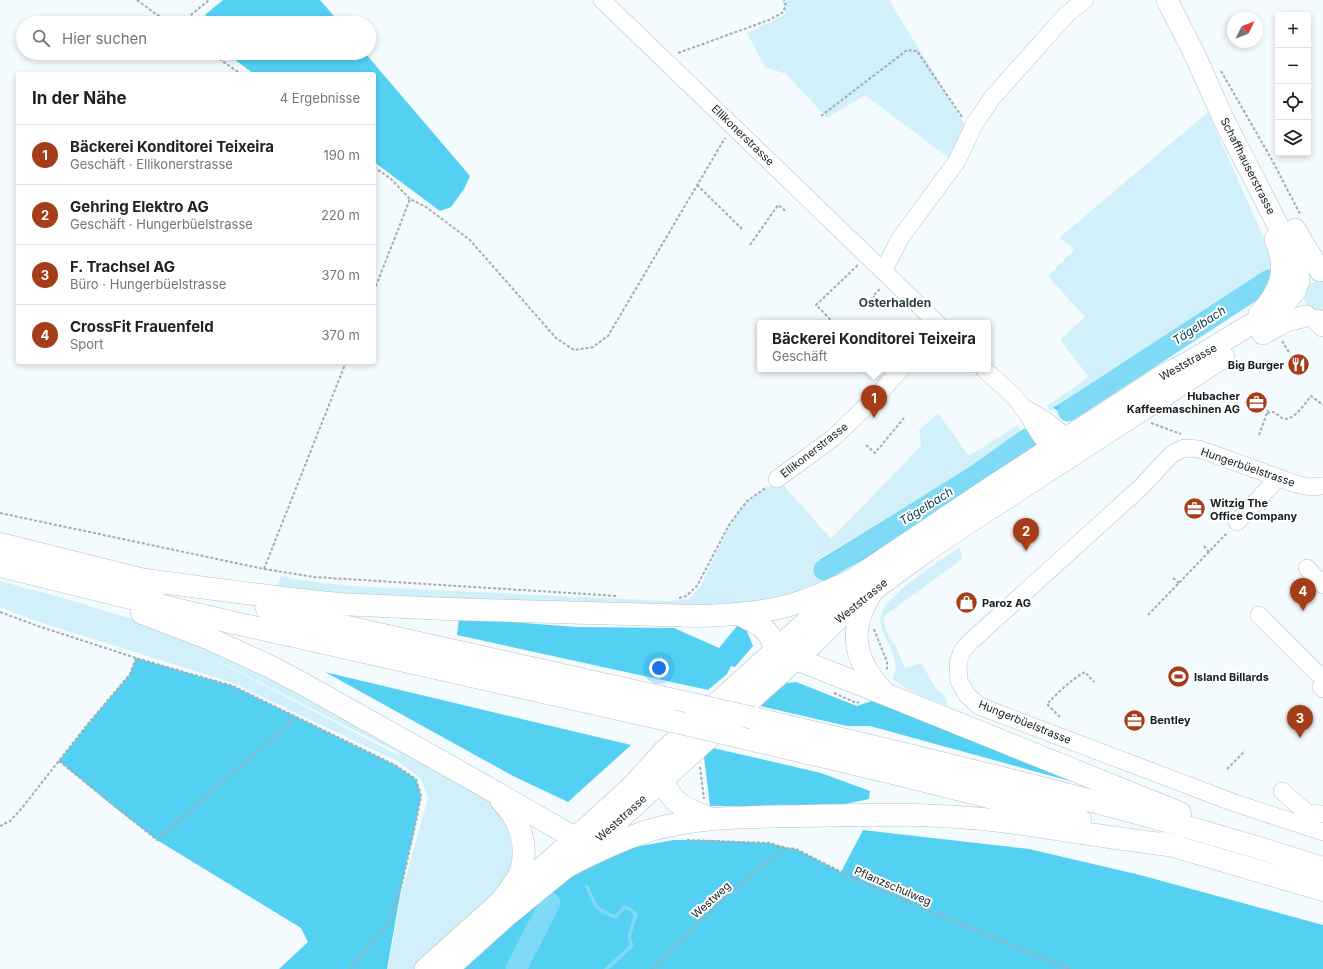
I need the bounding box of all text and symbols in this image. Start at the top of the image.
north arrow [1227,12,1263,48]
map controls [1275,12,1311,156]
button: + [1275,12,1311,48]
search box [16,16,376,60]
icon: search [30,27,52,49]
text: Hier suchen [62,29,147,48]
button: − [1275,48,1311,84]
button: locate [1275,84,1311,120]
text: In der Nähe [32,88,127,108]
text: 4 Ergebnisse [280,90,360,106]
street label: Ellikonerstrasse [709,102,777,168]
street label: Schaffhauserstrasse [1217,115,1279,217]
button: layers [1275,120,1311,156]
text: Bäckerei Konditorei Teixeira [70,137,274,156]
text: 1 [42,147,48,163]
text: 190 m [323,147,360,163]
text: Geschäft · Ellikonerstrasse [70,156,233,172]
text: Gehring Elektro AG [70,197,209,216]
text: 2 [41,207,49,223]
text: 220 m [321,207,360,223]
text: Geschäft · Hungerbüelstrasse [70,216,253,232]
text: F. Trachsel AG [70,257,175,276]
text: 3 [41,267,49,283]
text: 370 m [322,267,360,283]
text: Büro · Hungerbüelstrasse [70,276,226,292]
district label: Osterhalden [859,295,931,310]
water label: Tägelbach [1170,302,1228,348]
text: CrossFit Frauenfeld [70,317,214,336]
popup [757,320,991,372]
text: 4 [41,327,49,343]
text: 370 m [322,327,360,343]
text: Bäckerei Konditorei Teixeira [772,329,976,348]
text: Sport [70,336,103,352]
street label: Weststrasse [1157,340,1219,384]
text: Geschäft [772,348,827,364]
restaurant icon: Big Burger [1286,352,1312,378]
place label: Big Burger [1228,358,1285,372]
pin: 1 [861,385,887,418]
place label: Hubacher Kaffeemaschinen AG [1127,389,1241,416]
office icon: Hubacher Kaffeemaschinen AG [1243,389,1269,415]
street label: Ellikonerstrasse [777,419,851,481]
street label: Hungerbüelstrasse [1199,444,1297,490]
water label: Tägelbach [896,484,956,528]
office icon: Witzig The Office Company [1181,496,1207,522]
place label: Witzig The Office Company [1210,496,1297,523]
pin: 2 [1013,518,1039,551]
street label: Weststrasse [832,576,890,626]
pin: 4 [1290,578,1316,611]
shop icon: Paroz AG [954,590,980,616]
place label: Paroz AG [982,596,1031,610]
your location [649,658,669,678]
sports icon: Island Billards [1166,664,1192,690]
place label: Island Billards [1194,670,1269,684]
street label: Hungerbüelstrasse [977,697,1073,747]
pin: 3 [1287,705,1313,738]
office icon: Bentley [1122,707,1148,733]
place label: Bentley [1150,713,1191,727]
street label: Weststrasse [593,791,649,845]
street label: Pflanzschulweg [852,863,934,909]
street label: Westweg [688,879,734,921]

